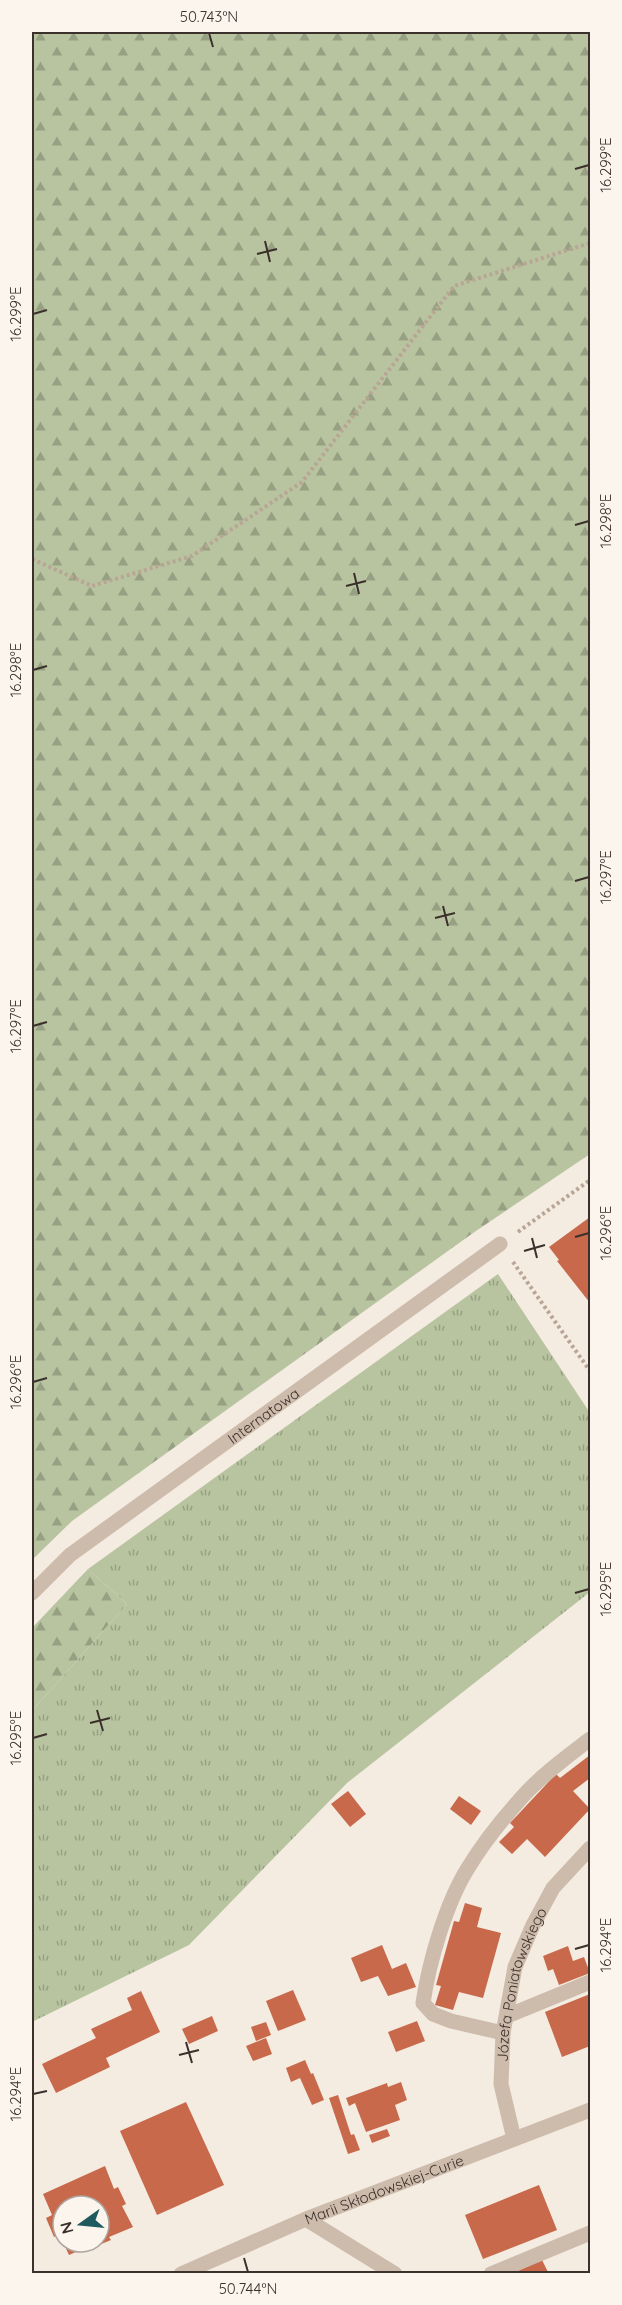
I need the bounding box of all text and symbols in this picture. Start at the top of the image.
text: 50.743°N [180,7,238,26]
text: 16.299°E [596,138,615,192]
text: 16.299°E [6,287,25,341]
text: 16.298°E [596,494,615,548]
text: 16.298°E [6,643,25,697]
text: 16.297°E [596,850,615,904]
text: 16.297°E [6,999,25,1053]
text: 16.296°E [596,1206,615,1260]
text: 16.296°E [6,1355,25,1409]
street label: Internatowa [223,1383,303,1448]
text: 16.295°E [596,1562,615,1616]
text: 16.295°E [6,1711,25,1765]
street label: Józefa Poniatowskiego [492,1904,550,2062]
text: 16.294°E [596,1918,615,1972]
text: 16.294°E [6,2067,25,2121]
street label: Marii Skłodowskiej-Curie [302,2150,466,2228]
north arrow [51,2194,111,2254]
text: N [55,2220,78,2236]
text: 50.744°N [219,2279,277,2298]

